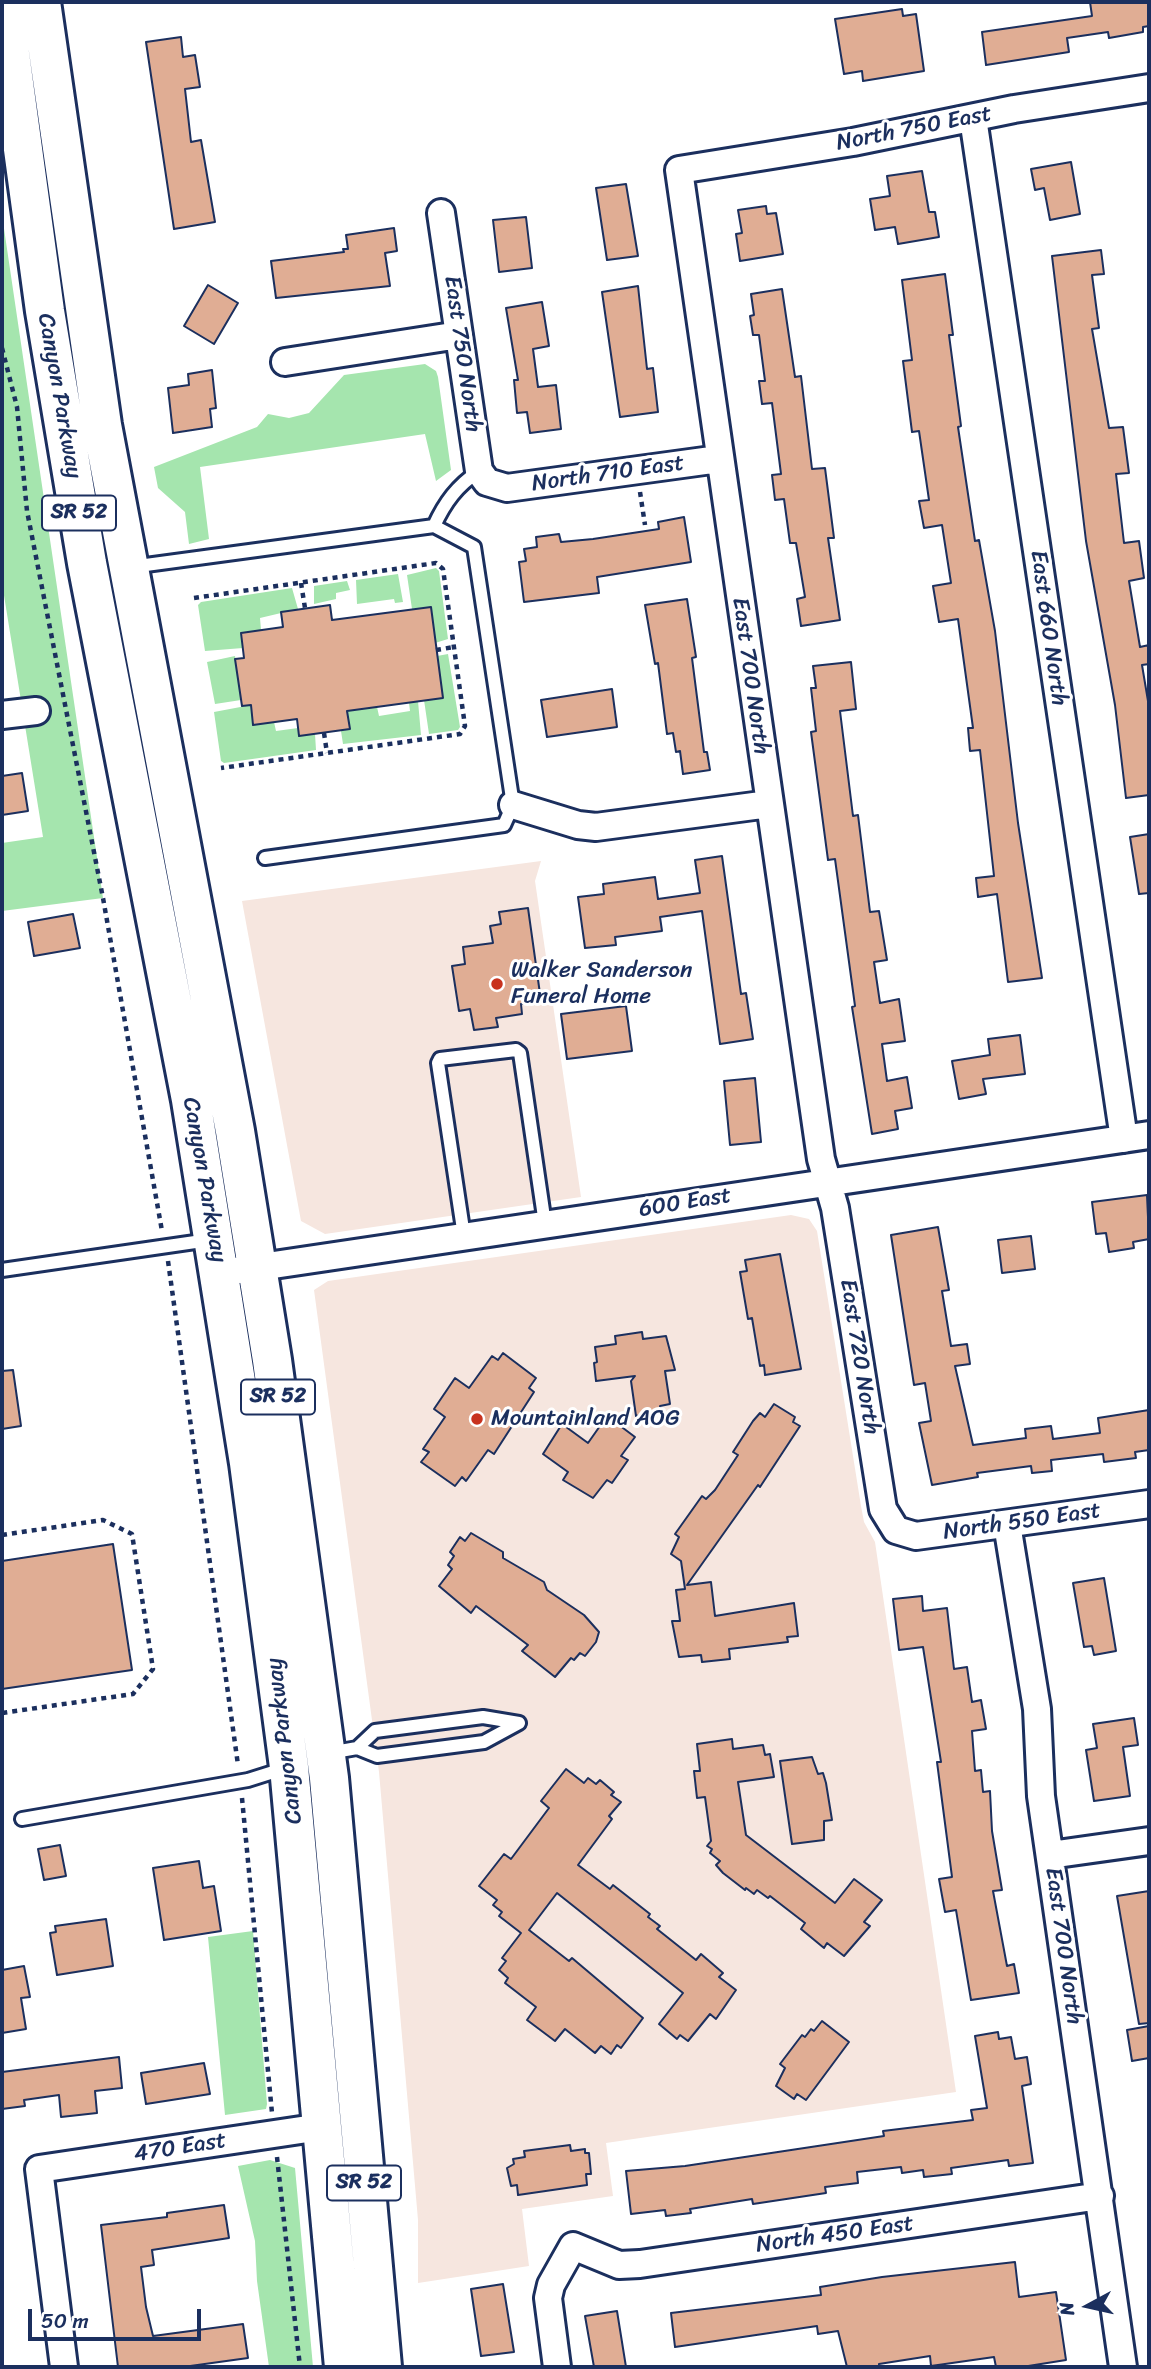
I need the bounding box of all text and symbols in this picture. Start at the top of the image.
street label: North 750 East [834,100,994,158]
street label: East 750 North [437,274,487,434]
street label: Canyon Parkway [31,311,87,481]
street label: North 710 East [530,450,686,498]
road number: SR 52 [42,496,116,530]
street label: East 660 North [1023,548,1073,708]
street label: East 700 North [725,596,775,756]
place label: Walker Sanderson Funeral Home [511,957,692,1011]
marker: Walker Sanderson Funeral Home [489,976,505,992]
street label: Canyon Parkway [176,1095,232,1265]
street label: 600 East [637,1182,733,1224]
street label: East 720 North [833,1277,885,1437]
road number: SR 52 [241,1380,315,1414]
place label: Mountainland AOG [491,1405,680,1433]
marker: Mountainland AOG [469,1411,485,1427]
street label: North 550 East [942,1497,1102,1547]
street label: Canyon Parkway [261,1656,309,1826]
street label: East 700 North [1038,1866,1088,2026]
street label: 470 East [132,2127,228,2169]
road number: SR 52 [327,2166,401,2200]
street label: North 450 East [754,2210,916,2260]
north arrow [1053,2271,1123,2341]
scale bar [32,2296,205,2340]
text: N [1049,2300,1084,2318]
text: 50 m [41,2302,89,2340]

